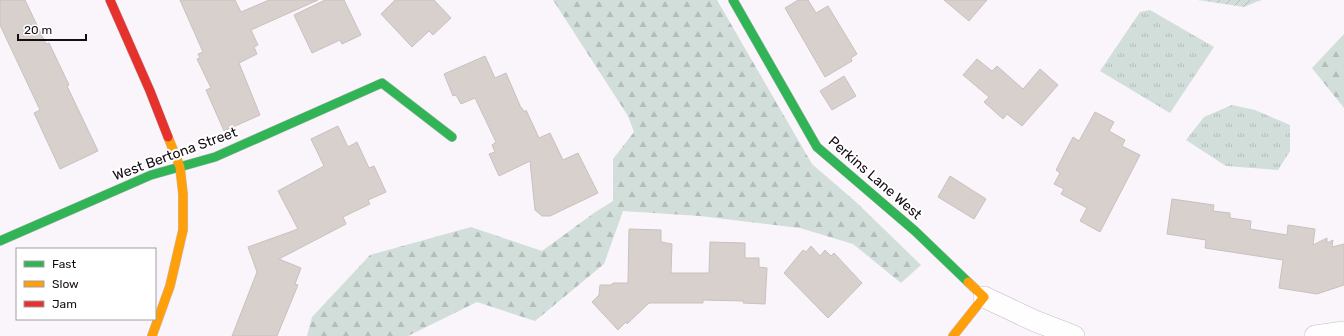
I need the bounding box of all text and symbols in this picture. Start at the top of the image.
scale bar [18,16,86,42]
text: 20 m [24,23,52,37]
street label: West Bertona Street [111,123,240,184]
street label: Perkins Lane West [825,133,926,224]
legend [16,248,156,320]
text: Fast [52,257,76,271]
text: Slow [52,277,79,291]
text: Jam [52,297,77,311]

